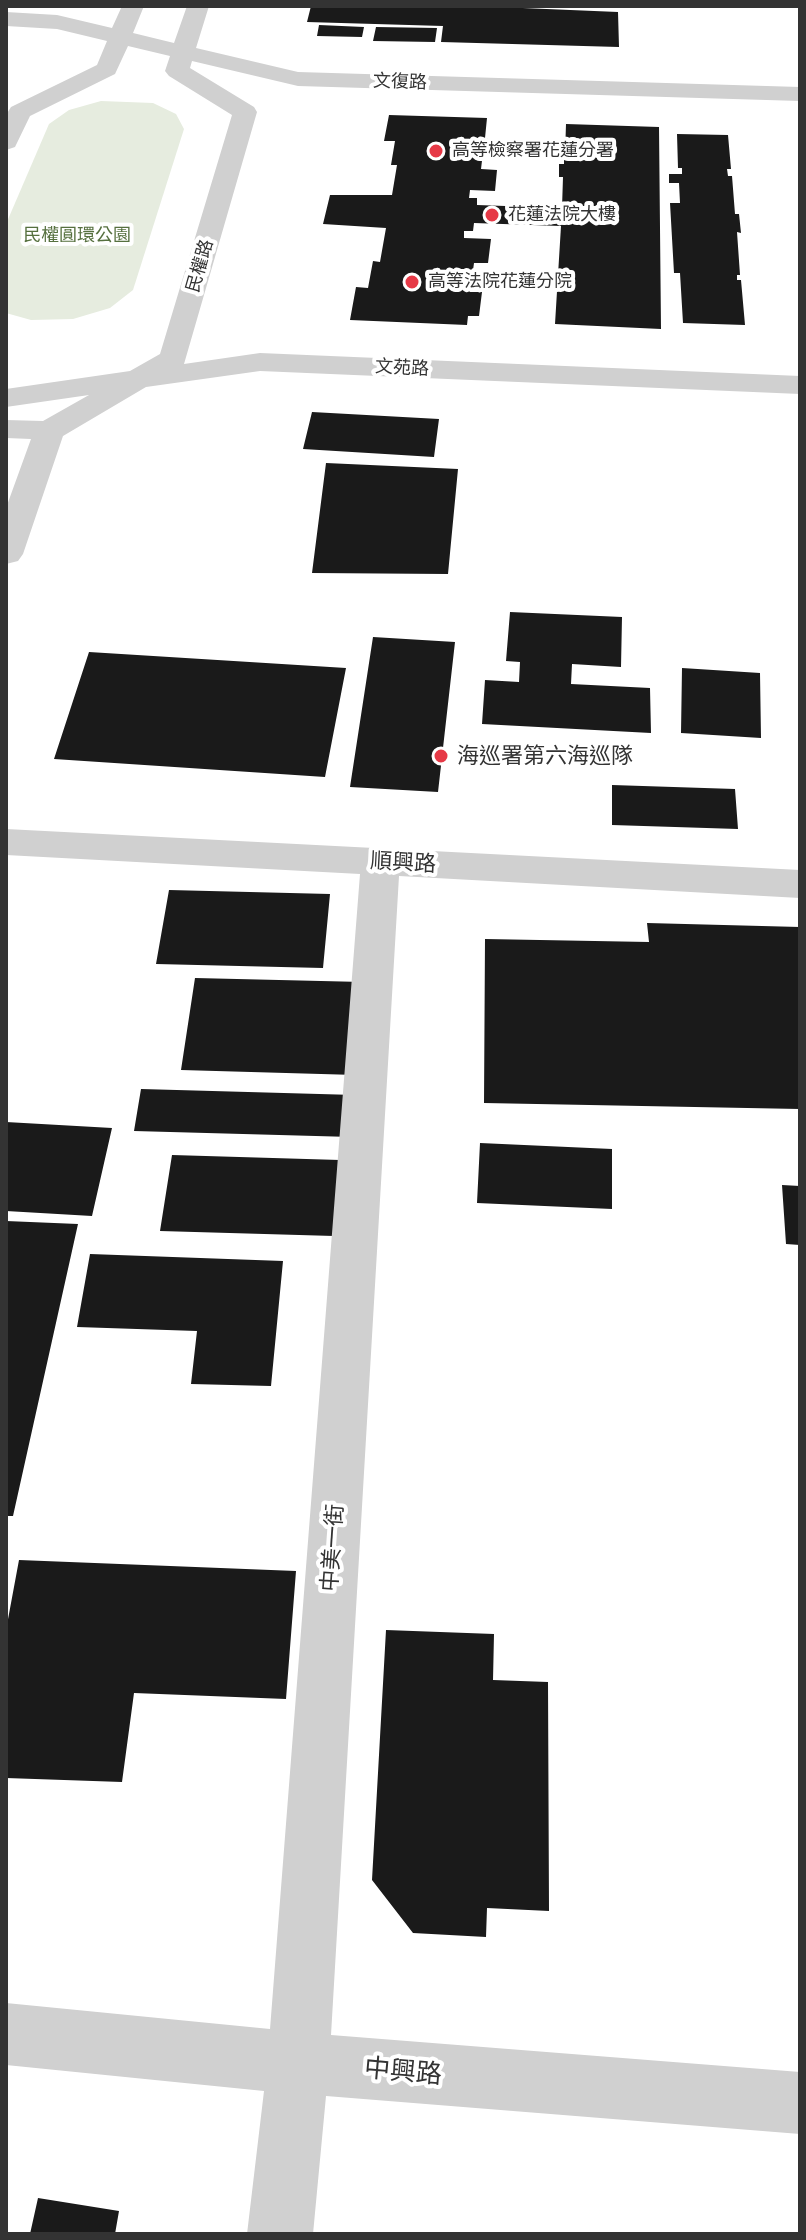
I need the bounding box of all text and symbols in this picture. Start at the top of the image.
street label: 文復路 [373,70,427,94]
place label: 高等檢察署花蓮分署 [452,140,614,162]
marker: 高等檢察署花蓮分署 [427,142,445,160]
place label: 花蓮法院大樓 [508,204,616,226]
marker: 花蓮法院大樓 [483,206,501,224]
park label: 民權圓環公園 [23,225,131,247]
street label: 民權路 [182,237,218,295]
place label: 高等法院花蓮分院 [428,271,572,293]
marker: 高等法院花蓮分院 [403,273,421,291]
street label: 文苑路 [374,356,430,380]
place label: 海巡署第六海巡隊 [457,743,633,769]
marker: 海巡署第六海巡隊 [432,747,450,765]
street label: 順興路 [369,848,437,878]
street label: 中美一街 [317,1503,349,1593]
street label: 中興路 [363,2053,443,2091]

